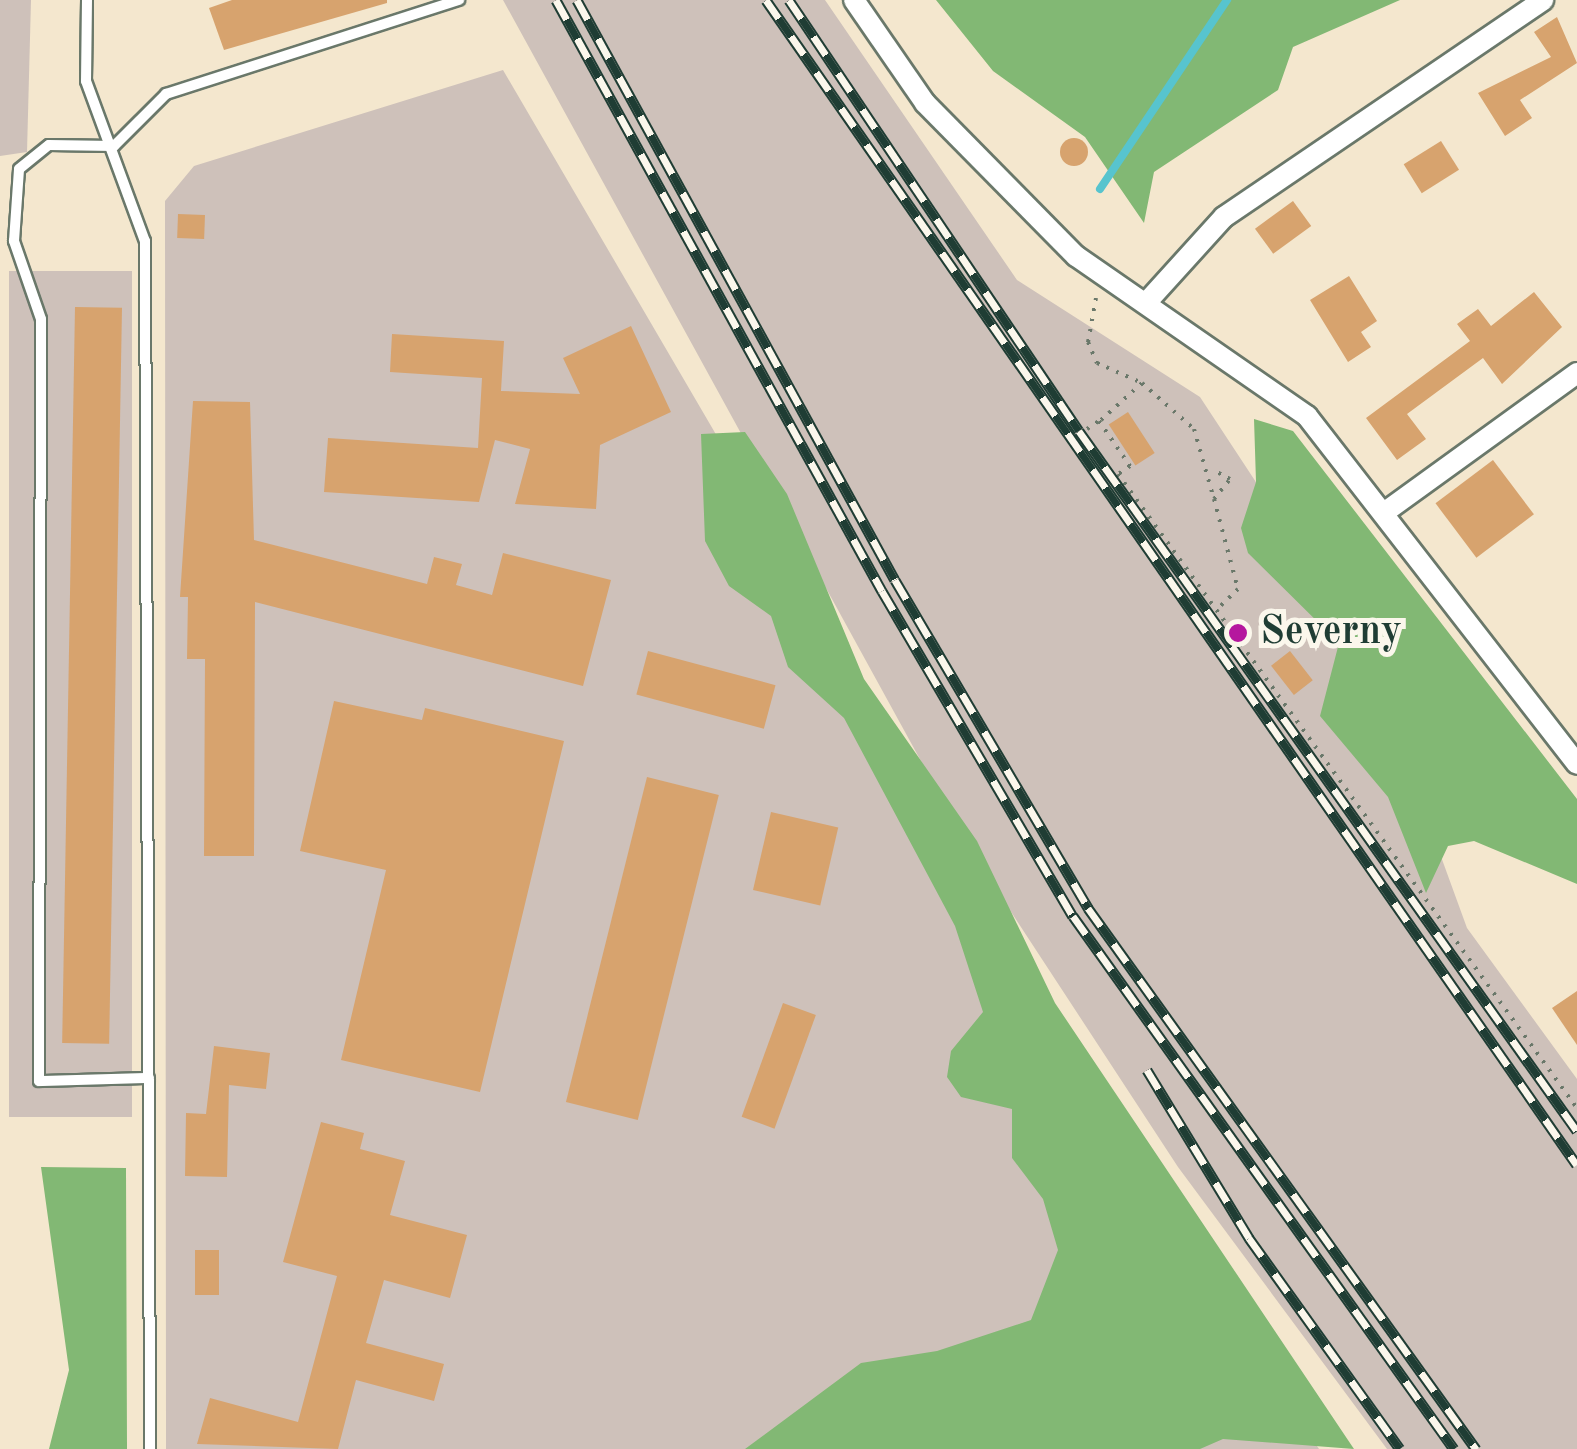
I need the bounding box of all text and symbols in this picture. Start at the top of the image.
place label: Severny [1260,609,1402,657]
marker: Severny [1225,620,1251,646]

